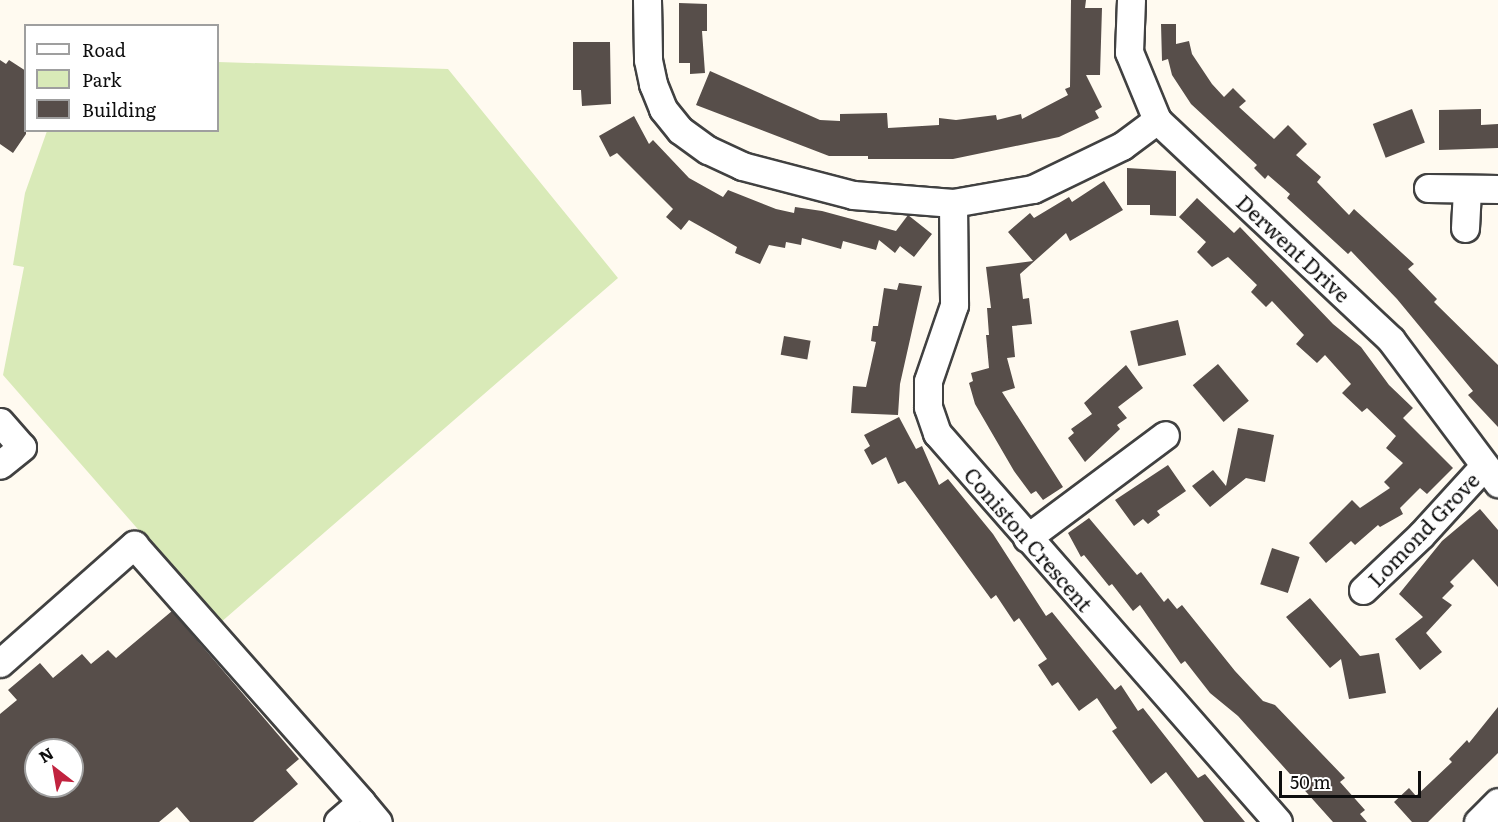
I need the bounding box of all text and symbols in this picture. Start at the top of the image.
legend [24,24,219,132]
text: Road [82,36,126,63]
text: Park [82,66,121,93]
text: Building [82,96,156,123]
street label: Derwent Drive [1232,189,1356,307]
street label: Coniston Crescent [960,462,1098,616]
street label: Lomond Grove [1362,467,1484,591]
north arrow [24,738,84,798]
text: N [34,741,58,768]
scale bar [1282,759,1424,797]
text: 50 m [1290,768,1331,795]

